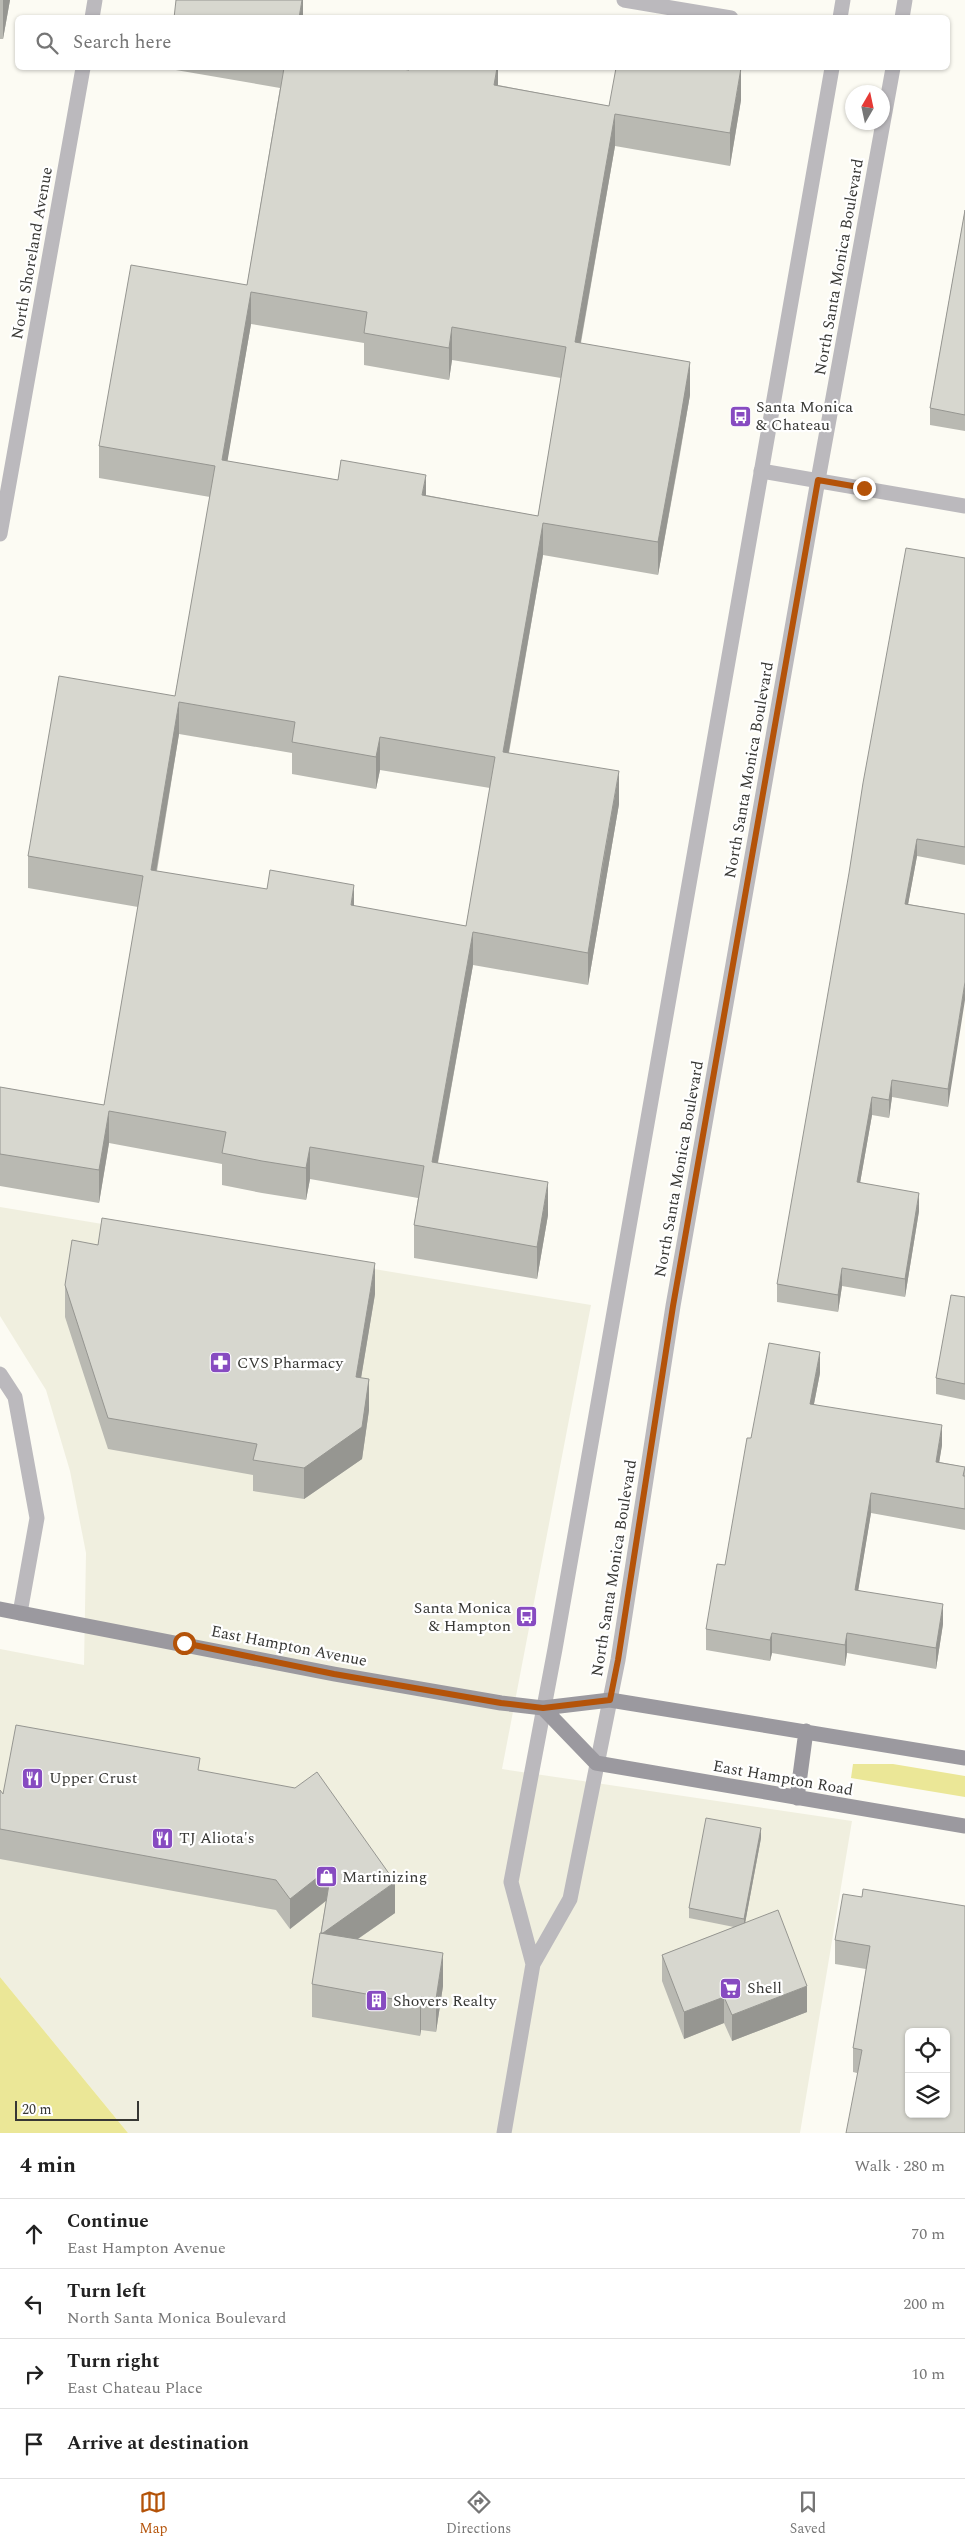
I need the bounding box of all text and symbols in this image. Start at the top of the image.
search box [15,15,950,70]
text: Search here [73,28,172,57]
icon: search [33,29,61,57]
north arrow [845,85,890,130]
street label: North Santa Monica Boulevard [808,157,870,377]
street label: North Shoreland Avenue [5,165,59,341]
place label: Santa Monica & Chateau [756,395,853,437]
bus stop icon: Santa Monica & Chateau [728,404,752,428]
route end [853,477,876,500]
street label: North Santa Monica Boulevard [718,660,780,880]
street label: North Santa Monica Boulevard [648,1059,710,1279]
pharmacy icon: CVS Pharmacy [209,1351,233,1375]
place label: CVS Pharmacy [237,1351,344,1375]
street label: North Santa Monica Boulevard [585,1458,643,1678]
place label: Santa Monica & Hampton [414,1596,511,1638]
bus stop icon: Santa Monica & Hampton [515,1605,539,1629]
street label: East Hampton Avenue [209,1619,369,1673]
route start [173,1632,196,1655]
street label: East Hampton Road [711,1754,855,1802]
restaurant icon: Upper Crust [21,1766,45,1790]
place label: Upper Crust [49,1766,138,1790]
restaurant icon: TJ Aliota's [151,1826,175,1850]
place label: TJ Aliota's [179,1826,255,1850]
shop icon: Martinizing [314,1865,338,1889]
place label: Martinizing [342,1865,427,1889]
supermarket icon: Shell [719,1976,743,2000]
place label: Shell [747,1976,782,2000]
building icon: Shovers Realty [365,1989,389,2013]
place label: Shovers Realty [393,1989,498,2013]
map controls [905,2028,950,2118]
button: locate [905,2028,950,2073]
button: layers [905,2073,950,2118]
scale bar [15,2098,139,2121]
text: 20 m [22,2099,52,2120]
text: 4 min [20,2150,76,2182]
text: Walk · 280 m [854,2154,945,2178]
text: Continue [67,2207,149,2236]
icon: ahead [20,2220,48,2248]
text: 70 m [911,2222,945,2246]
text: East Hampton Avenue [67,2236,226,2260]
text: Turn left [67,2277,146,2306]
icon: left [20,2290,48,2318]
text: 200 m [903,2292,945,2316]
text: North Santa Monica Boulevard [67,2306,286,2330]
text: Turn right [67,2347,160,2376]
icon: right [20,2360,48,2388]
text: 10 m [911,2362,945,2386]
text: East Chateau Place [67,2376,203,2400]
text: Arrive at destination [67,2429,249,2458]
icon: arrive [20,2430,48,2458]
tab: Map [139,2488,167,2539]
tab: Directions [446,2488,511,2539]
tab: Saved [790,2488,826,2539]

